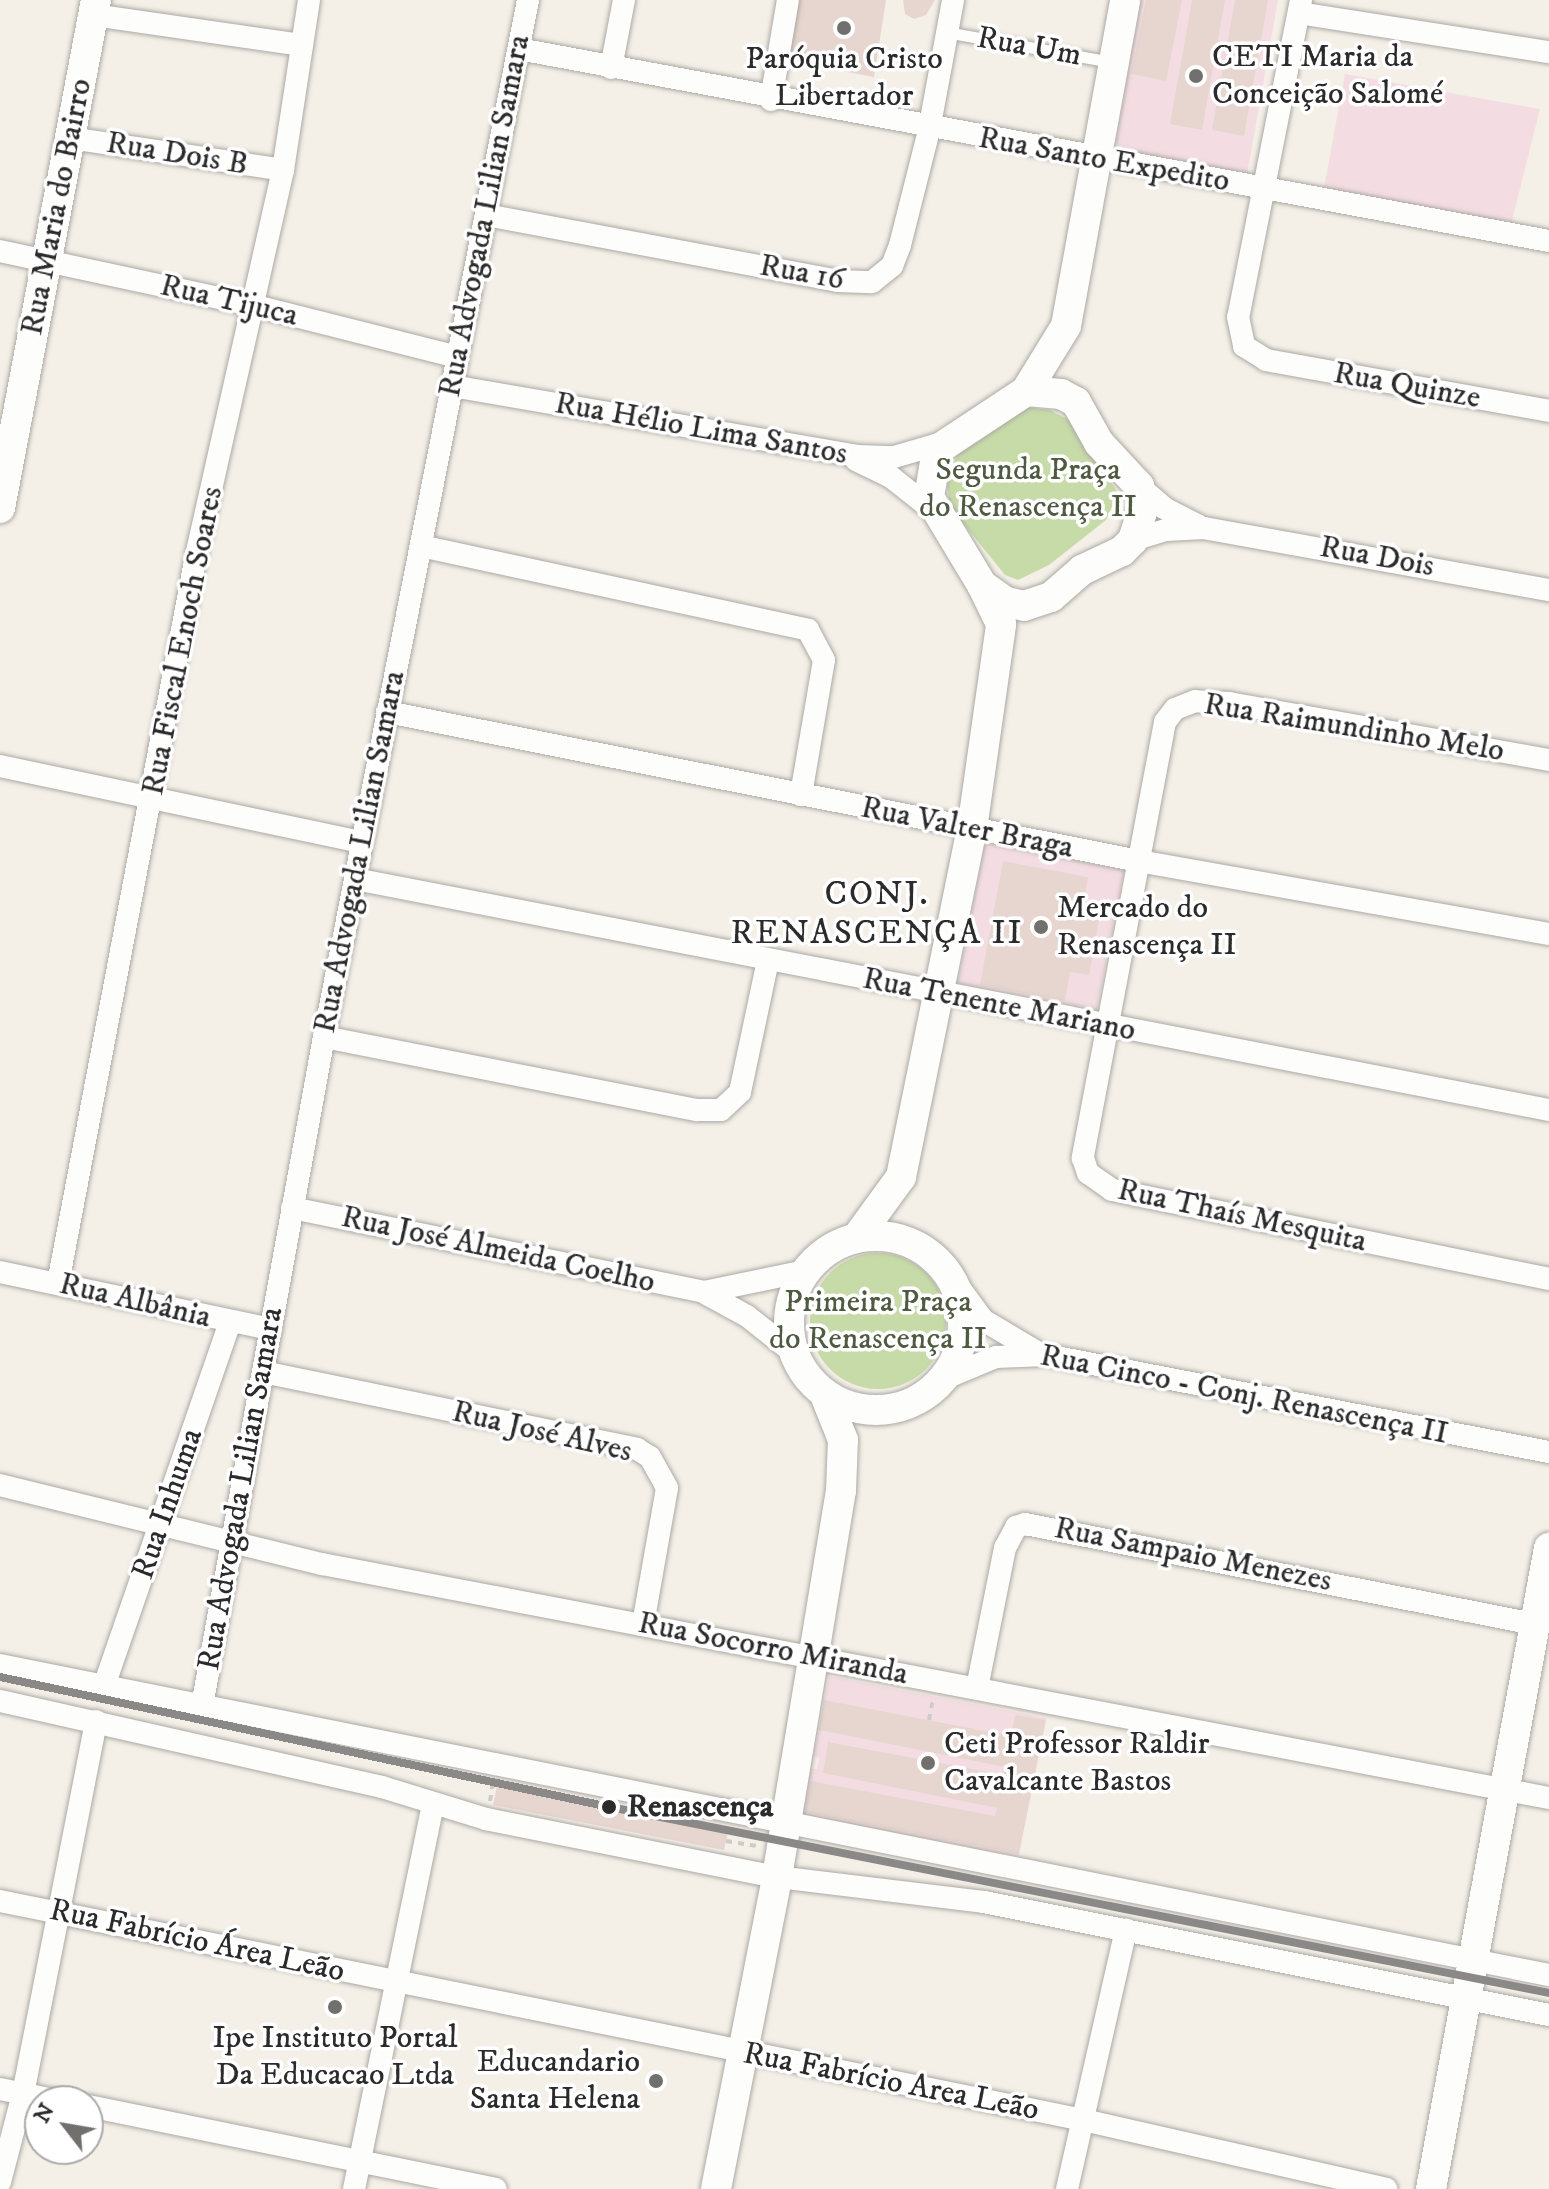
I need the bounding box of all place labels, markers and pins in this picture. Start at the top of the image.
marker: Paróquia Cristo Libertador [835,19,853,37]
place label: CETI Maria da Conceição Salomé [1212,39,1443,114]
place label: Paróquia Cristo Libertador [745,41,943,116]
marker: CETI Maria da Conceição Salomé [1187,67,1205,85]
place label: Mercado do Renascença II [1057,890,1237,965]
marker: Mercado do Renascença II [1032,918,1050,936]
place label: Ceti Professor Raldir Cavalcante Bastos [944,1726,1209,1801]
marker: Ceti Professor Raldir Cavalcante Bastos [919,1754,937,1772]
place label: Renascença [627,1788,773,1826]
marker: Renascença [598,1796,620,1818]
marker: Ipe Instituto Portal Da Educacao Ltda [326,1998,344,2016]
place label: Ipe Instituto Portal Da Educacao Ltda [212,2020,458,2095]
place label: Educandario Santa Helena [470,2044,640,2119]
marker: Educandario Santa Helena [647,2072,665,2090]

